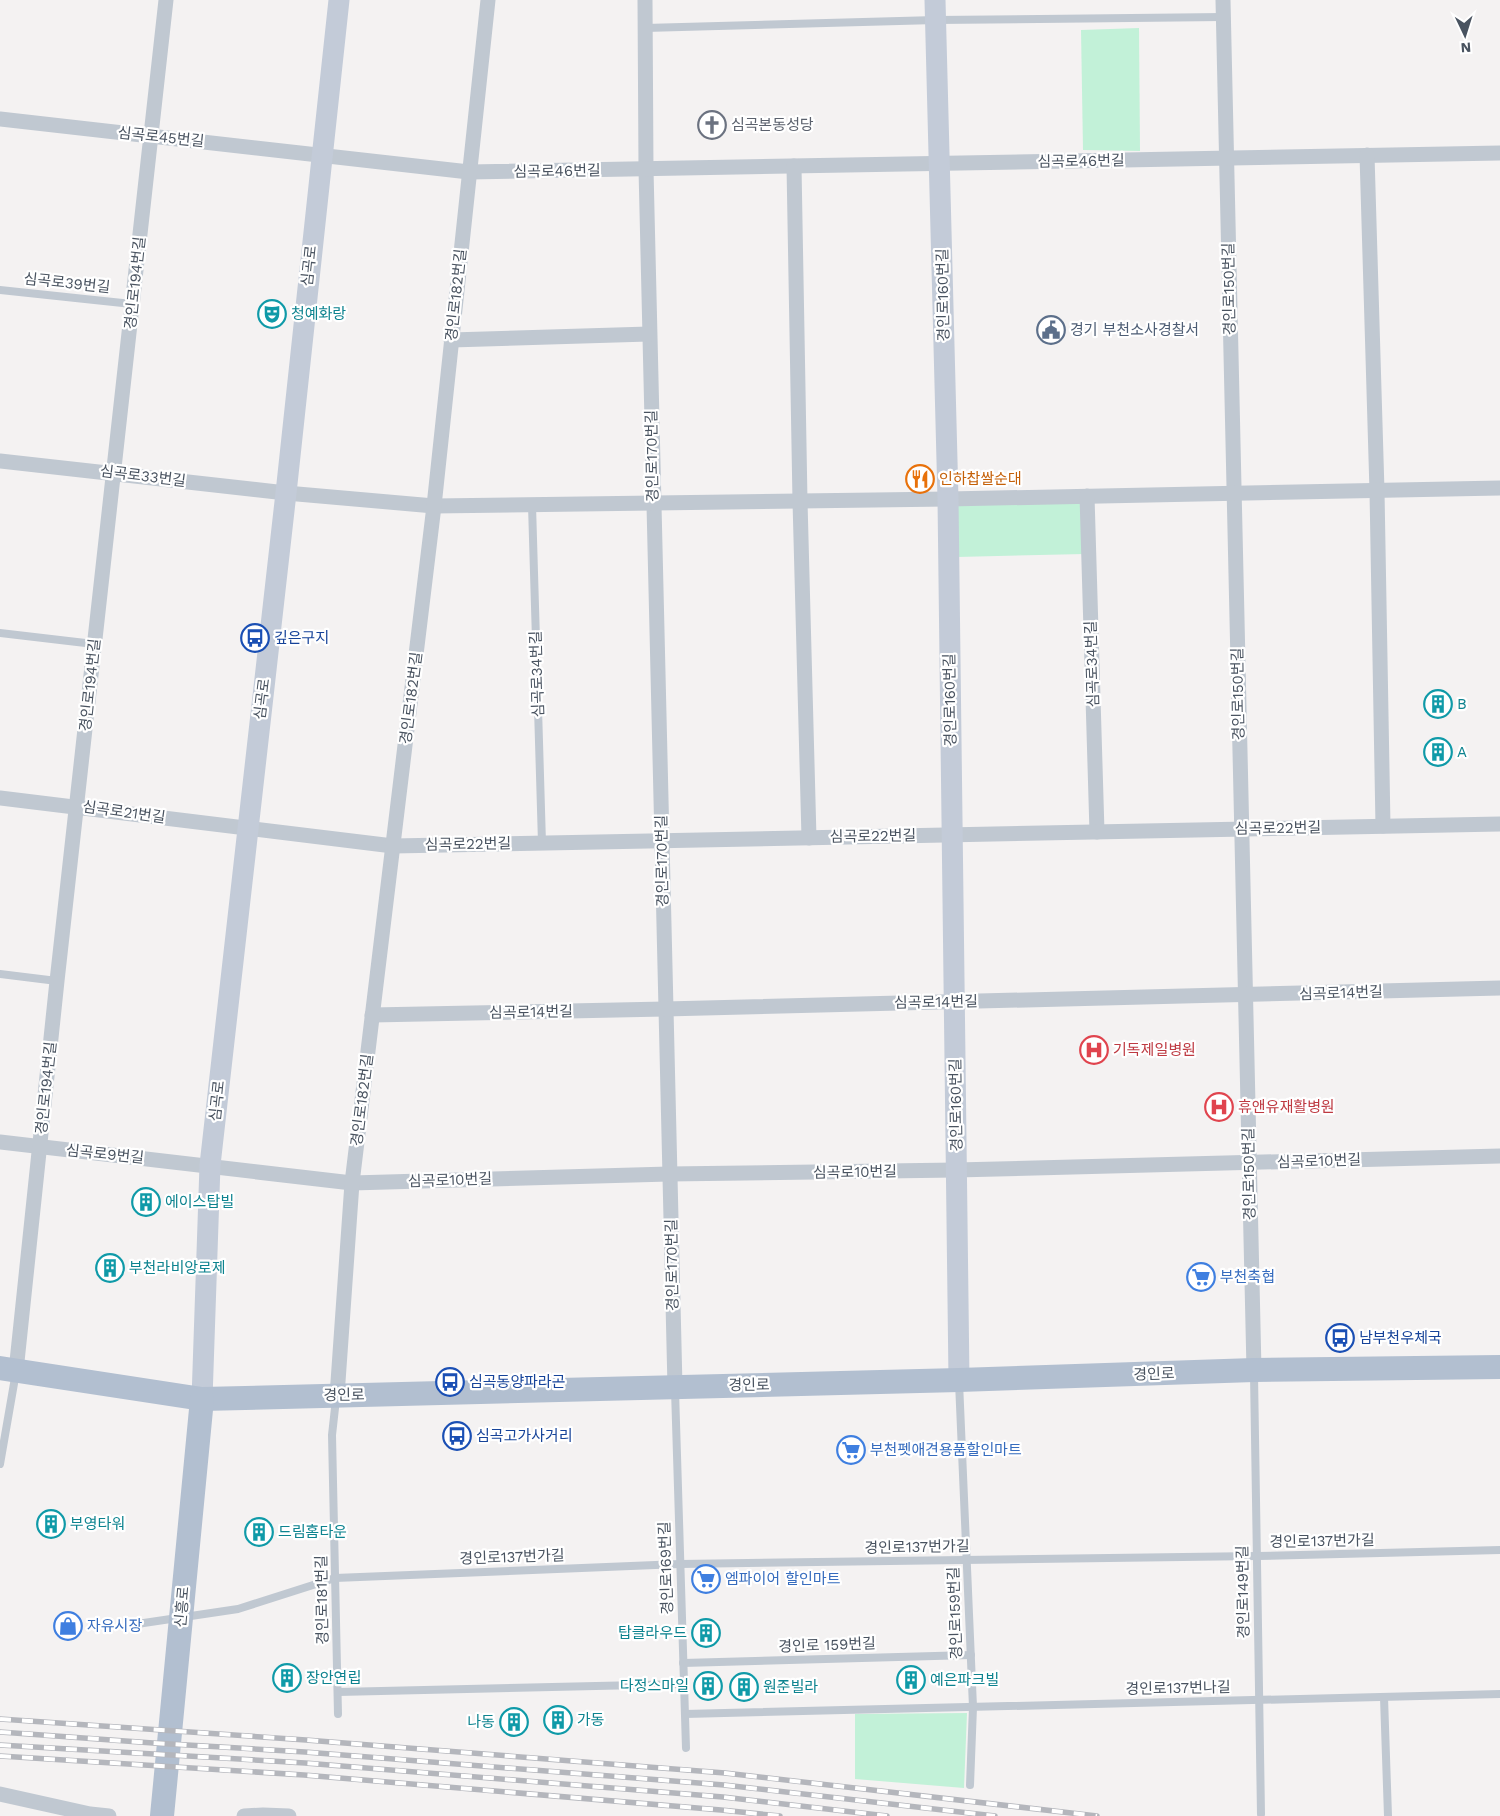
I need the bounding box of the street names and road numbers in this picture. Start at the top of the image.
street label: 심곡로45번길 [117,124,205,150]
street label: 심곡로46번길 [1037,151,1125,171]
street label: 심곡로46번길 [513,161,601,181]
street label: 경인로194번길 [121,236,149,330]
street label: 경인로150번길 [1219,242,1239,336]
street label: 심곡로 [298,244,320,288]
street label: 경인로182번길 [442,248,470,342]
street label: 경인로160번길 [933,248,953,342]
street label: 심곡로39번길 [23,270,111,296]
street label: 경인로170번길 [642,410,662,502]
street label: 심곡로33번길 [99,462,187,490]
street label: 심곡로34번길 [1081,620,1103,708]
street label: 심곡로34번길 [526,630,548,718]
street label: 경인로194번길 [76,638,104,732]
street label: 경인로150번길 [1228,647,1248,741]
street label: 경인로182번길 [396,651,426,745]
street label: 경인로160번길 [940,653,960,747]
street label: 심곡로 [251,677,273,721]
street label: 심곡로21번길 [81,797,167,827]
street label: 경인로170번길 [652,815,672,907]
street label: 심곡로22번길 [1235,818,1321,838]
street label: 심곡로22번길 [830,826,916,846]
street label: 심곡로22번길 [425,834,511,854]
street label: 심곡로14번길 [1299,983,1383,1003]
street label: 심곡로14번길 [894,992,978,1012]
street label: 심곡로14번길 [489,1002,573,1022]
street label: 경인로194번길 [32,1041,60,1135]
street label: 경인로182번길 [347,1053,377,1147]
street label: 경인로160번길 [946,1058,966,1152]
street label: 심곡로 [206,1079,228,1123]
street label: 경인로150번길 [1239,1127,1259,1221]
street label: 심곡로9번길 [65,1141,145,1167]
street label: 심곡로10번길 [1277,1151,1361,1171]
street label: 심곡로10번길 [813,1162,897,1182]
street label: 심곡로10번길 [408,1170,492,1190]
street label: 경인로170번길 [662,1219,682,1311]
street label: 경인로 [1133,1364,1175,1384]
street label: 경인로 [728,1376,770,1394]
street label: 경인로 [323,1386,365,1404]
street label: 경인로169번길 [655,1521,677,1615]
street label: 경인로137번가길 [1269,1531,1375,1551]
street label: 경인로137번가길 [864,1537,970,1557]
street label: 경인로149번길 [1233,1545,1253,1639]
street label: 경인로137번가길 [459,1546,565,1568]
street label: 경인로181번길 [312,1555,332,1645]
street label: 경인로159번길 [944,1566,966,1660]
street label: 신흥로 [171,1586,193,1628]
street label: 경인로 159번길 [778,1634,876,1656]
street label: 경인로137번나길 [1125,1678,1231,1698]

